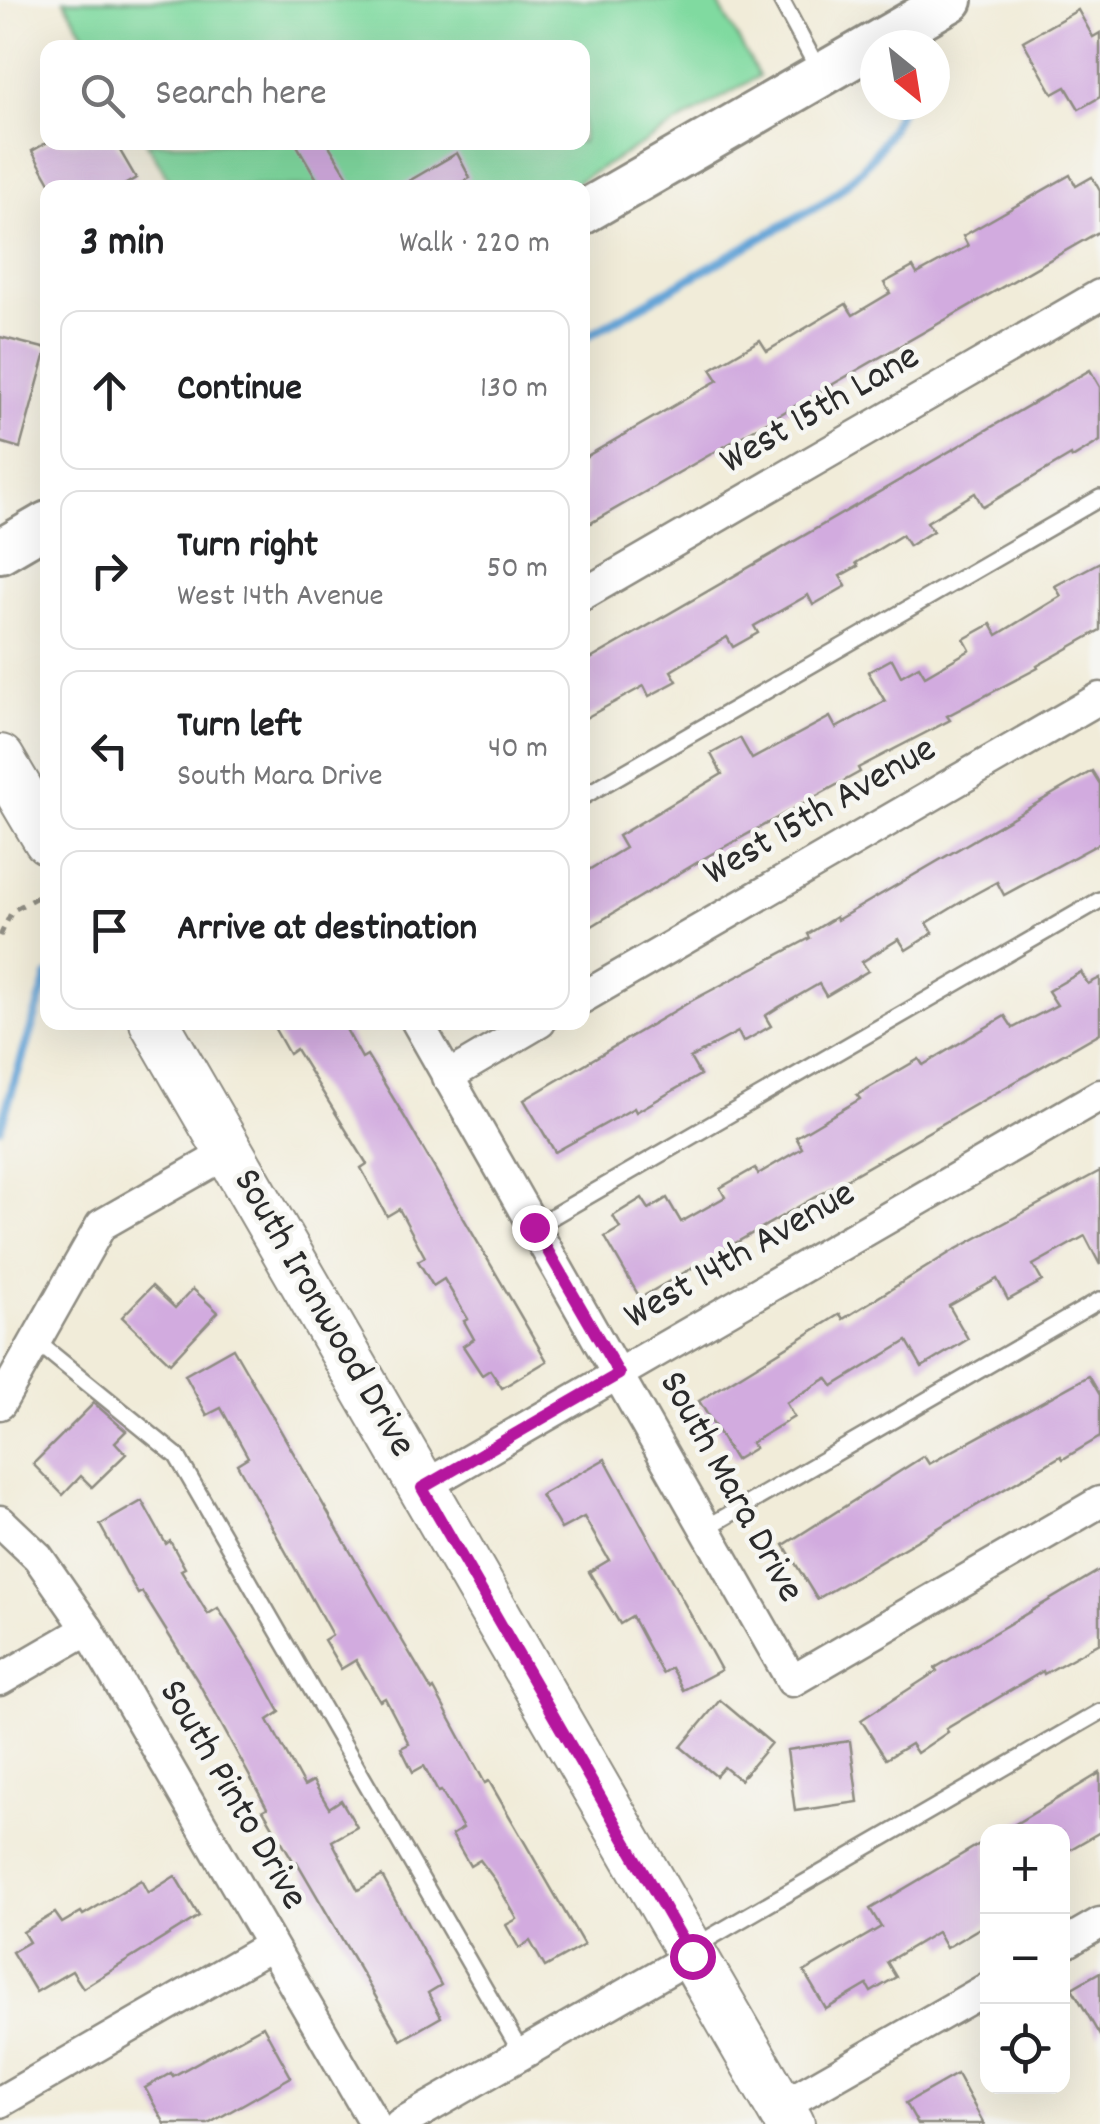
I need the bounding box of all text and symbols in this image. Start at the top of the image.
north arrow [860,30,950,120]
search box [40,40,590,150]
icon: search [75,68,130,123]
text: Search here [155,68,327,123]
text: 3 min [80,215,164,275]
text: Walk · 220 m [399,222,550,268]
street label: West 15th Lane [711,331,931,491]
icon: ahead [82,363,137,418]
text: Continue [177,363,302,418]
text: 130 m [480,367,548,413]
text: Turn right [177,520,318,575]
icon: right [82,543,137,598]
text: 50 m [486,547,548,593]
text: West 14th Avenue [177,575,384,621]
text: Turn left [177,700,302,755]
icon: left [82,723,137,778]
street label: West 15th Avenue [694,723,948,903]
text: 40 m [488,727,548,773]
text: South Mara Drive [177,755,383,801]
icon: arrive [82,903,137,958]
text: Arrive at destination [177,903,477,958]
street label: South Ironwood Drive [216,1159,428,1469]
street label: West 14th Avenue [615,1168,867,1346]
route end [512,1205,558,1251]
street label: South Mara Drive [642,1362,816,1614]
street label: South Pinto Drive [142,1670,320,1922]
map controls [980,1824,1070,2094]
button: + [980,1824,1070,1914]
button: − [980,1914,1070,2004]
route start [670,1934,716,1980]
button: locate [980,2004,1070,2094]

